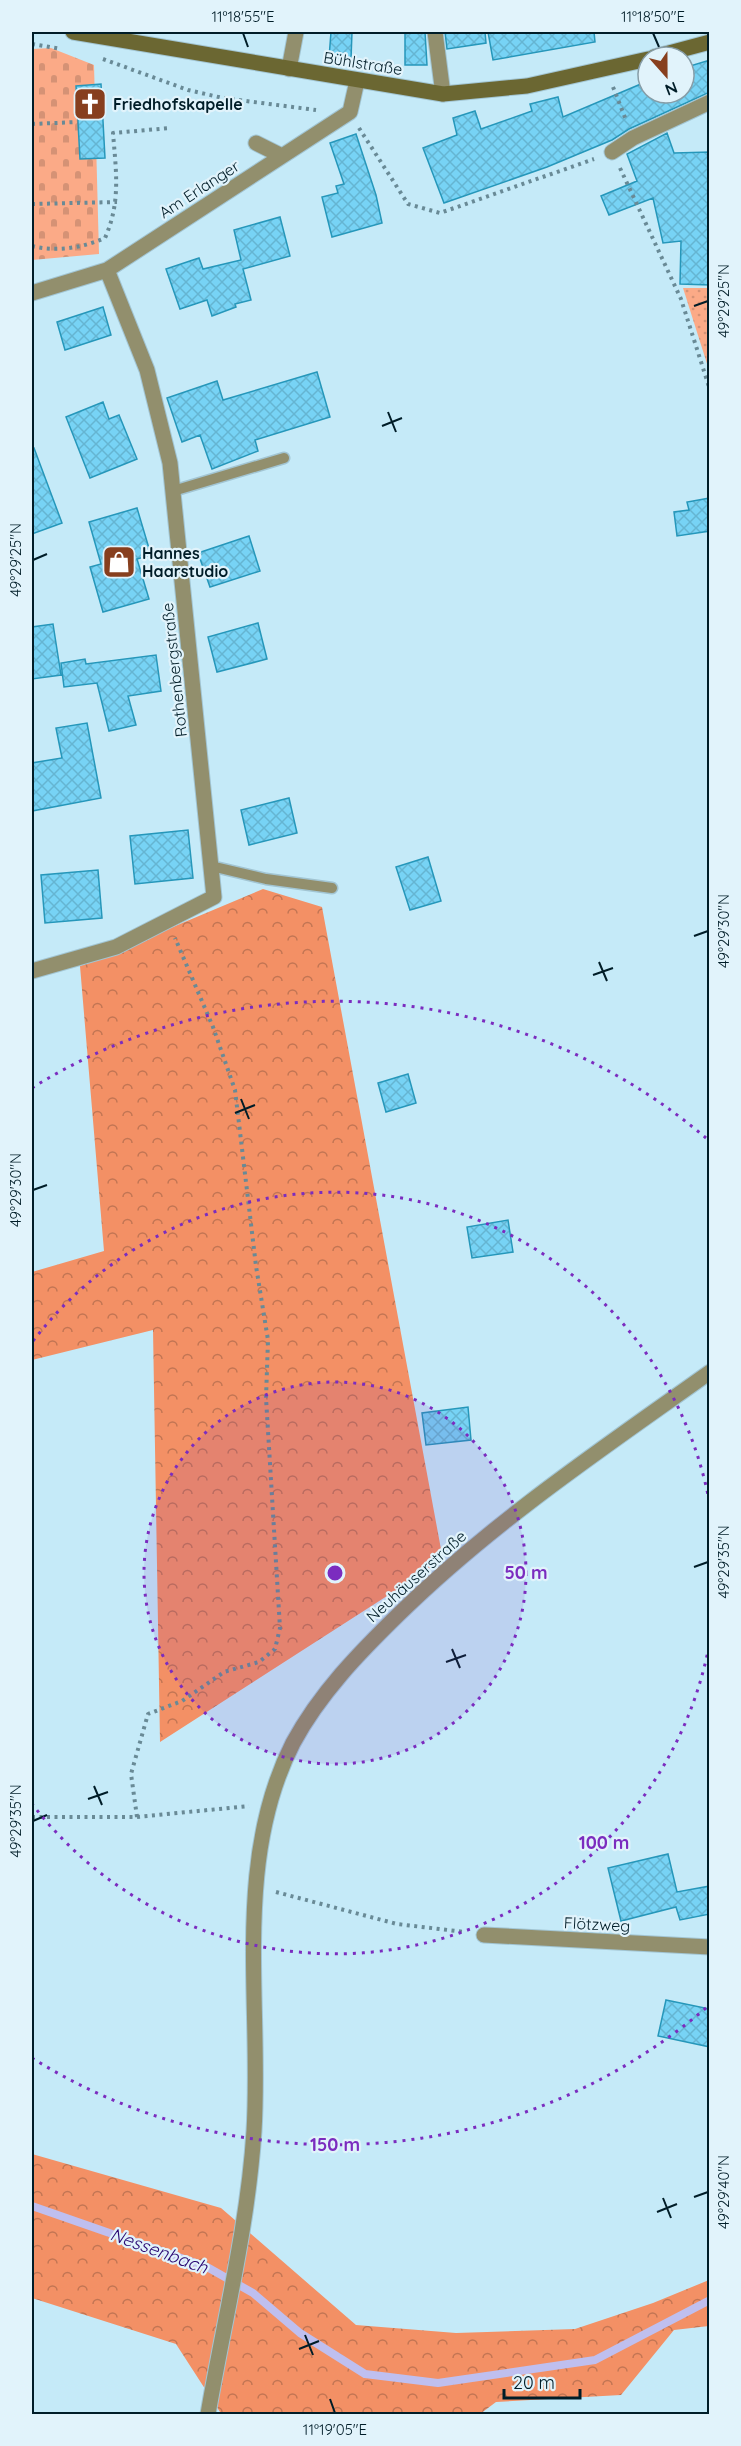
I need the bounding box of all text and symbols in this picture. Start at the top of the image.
text: 11°18'55"E [211,7,275,26]
text: 11°18'50"E [621,7,685,26]
north arrow [636,45,696,105]
street label: Bühlstraße [322,47,404,79]
text: N [662,78,680,100]
church icon: Friedhofskapelle [72,86,108,122]
place label: Friedhofskapelle [113,94,243,114]
street label: Am Erlanger [155,156,243,222]
text: 49°29'25"N [714,264,733,338]
text: 49°29'25"N [6,523,25,597]
place label: Hannes Haarstudio [142,543,228,581]
shop icon: Hannes Haarstudio [101,544,137,580]
street label: Rothenbergstraße [157,602,191,738]
text: 49°29'30"N [714,894,733,968]
text: 49°29'30"N [6,1153,25,1227]
text: 49°29'35"N [714,1525,733,1599]
street label: Neuhäuserstraße [362,1526,470,1626]
text: 50 m [504,1561,548,1584]
centre of rings [325,1563,345,1583]
text: 49°29'35"N [6,1784,25,1858]
text: 100 m [579,1831,629,1854]
street label: Flötzweg [563,1912,631,1936]
text: 150 m [310,2133,360,2156]
text: 49°29'40"N [714,2155,733,2229]
water label: Nessenbach [107,2222,212,2279]
scale bar [504,2362,580,2400]
text: 20 m [513,2371,555,2394]
text: 11°19'05"E [303,2420,367,2439]

